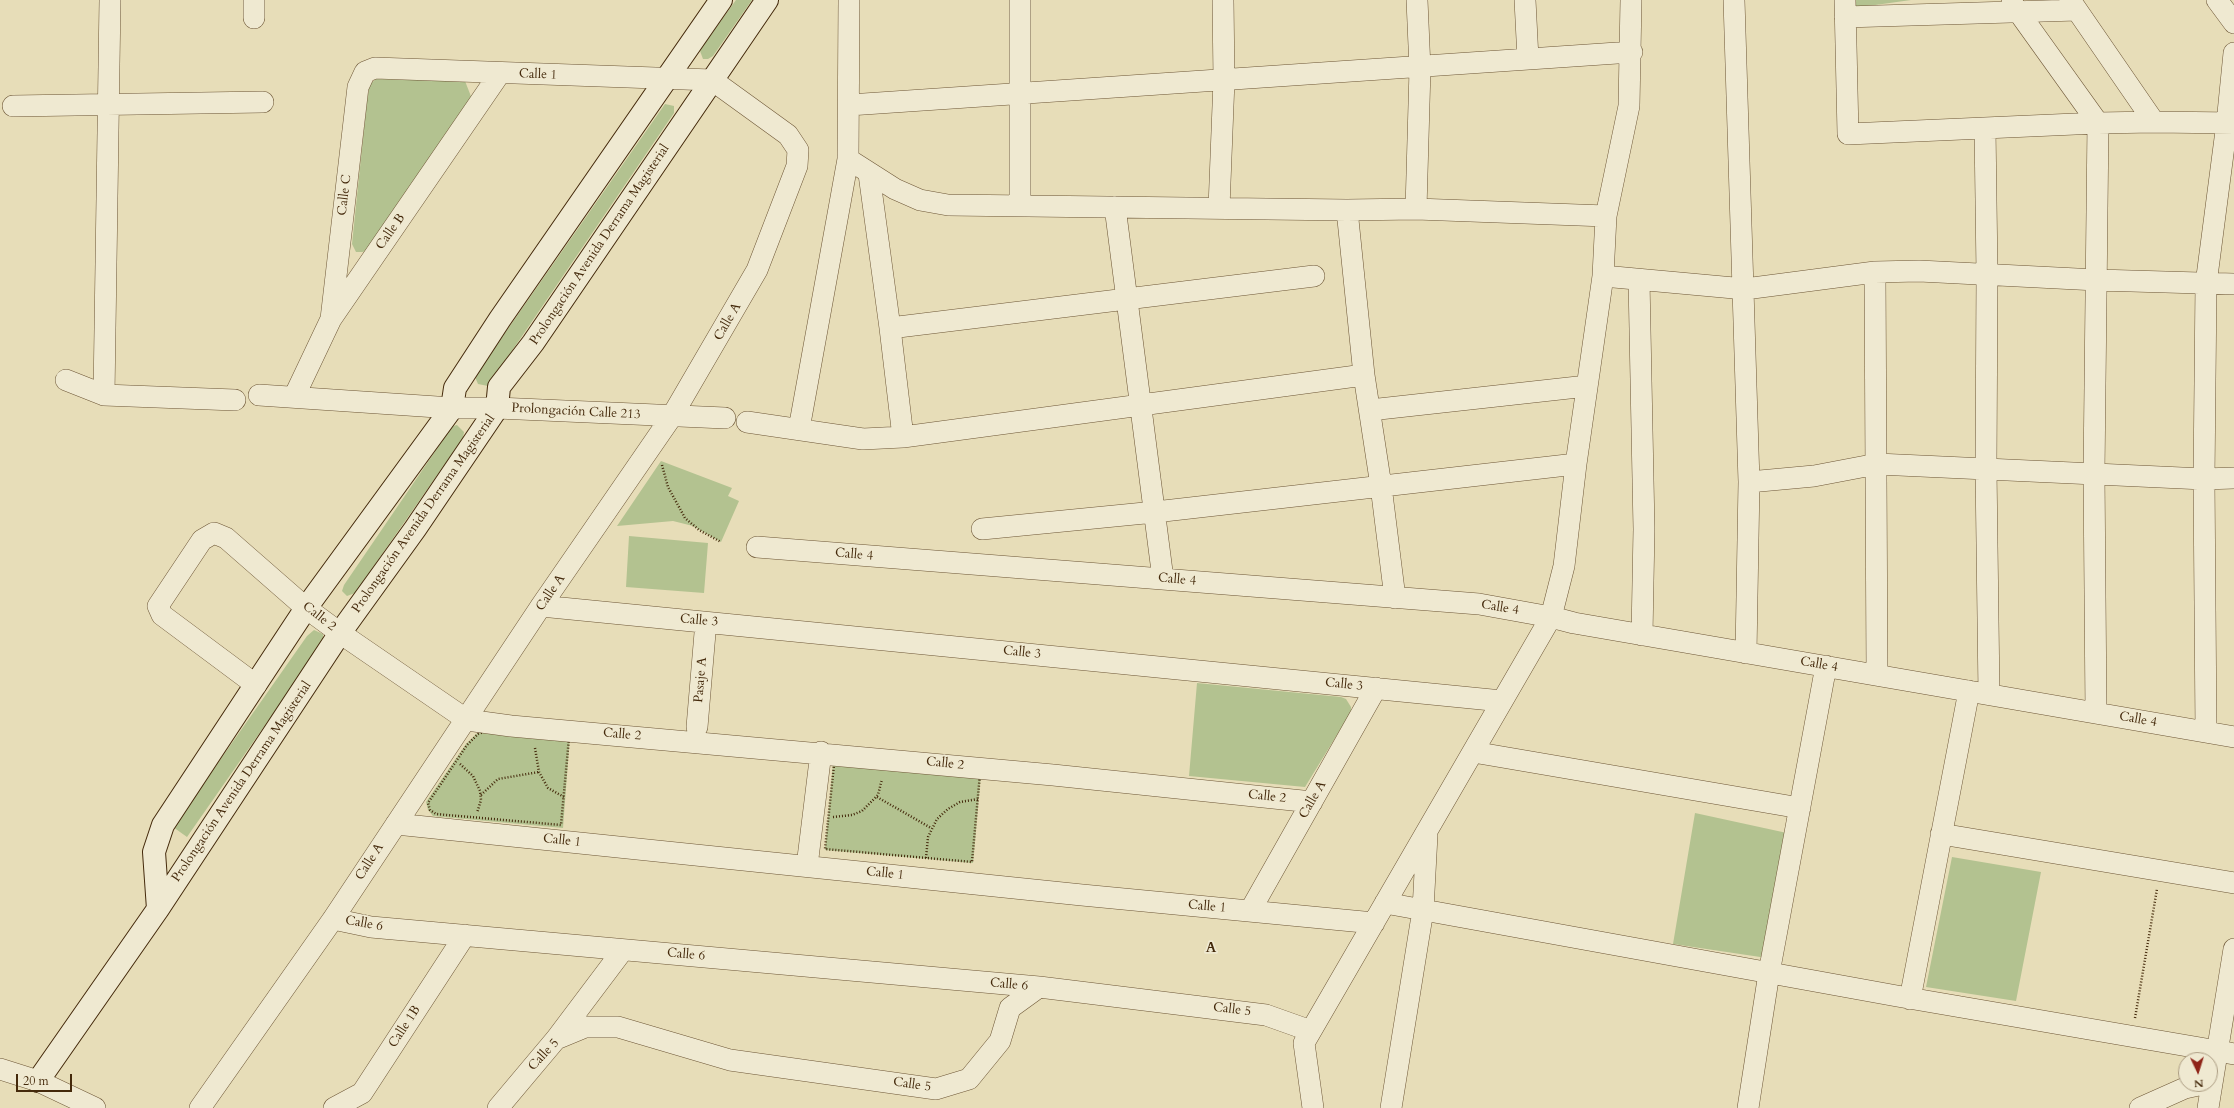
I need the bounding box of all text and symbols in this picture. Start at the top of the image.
street label: Calle 1 [519,67,557,83]
street label: Prolongación Avenida Derrama Magisterial [527,142,673,348]
street label: Calle C [335,173,355,217]
street label: Calle B [373,211,409,253]
street label: Calle A [711,300,745,344]
street label: Prolongación Calle 213 [511,401,641,423]
street label: Prolongación Avenida Derrama Magisterial [349,412,499,616]
street label: Calle 4 [834,546,874,564]
street label: Calle 4 [1157,571,1197,589]
street label: Calle A [533,572,569,614]
street label: Calle 4 [1480,597,1520,619]
street label: Calle 2 [299,599,339,635]
street label: Calle 3 [679,612,719,630]
street label: Calle 3 [1002,643,1042,663]
street label: Calle 4 [1799,654,1839,676]
street label: Pasaje A [691,657,711,703]
street label: Calle 3 [1324,675,1364,695]
street label: Prolongación Avenida Derrama Magisterial [169,679,315,885]
street label: Calle 4 [2118,709,2158,731]
street label: Calle 2 [602,726,642,744]
street label: Calle 2 [925,754,965,774]
street label: Calle A [1296,778,1330,822]
street label: Calle 2 [1247,787,1287,807]
street label: Calle 1 [542,831,582,851]
street label: Calle A [352,841,388,883]
street label: Calle 1 [865,864,905,884]
street label: Calle 1 [1187,898,1227,916]
street label: Calle 6 [344,913,384,935]
district label: A [1206,941,1216,957]
street label: Calle 6 [666,946,706,964]
street label: Calle 6 [989,976,1029,994]
street label: Calle 5 [1212,1000,1252,1020]
street label: Calle 1B [386,1003,424,1051]
street label: Calle 5 [525,1036,563,1074]
north arrow [2178,1052,2218,1092]
scale bar [18,1066,74,1092]
text: 20 m [23,1073,49,1089]
street label: Calle 5 [892,1075,932,1095]
text: N [2194,1076,2204,1091]

